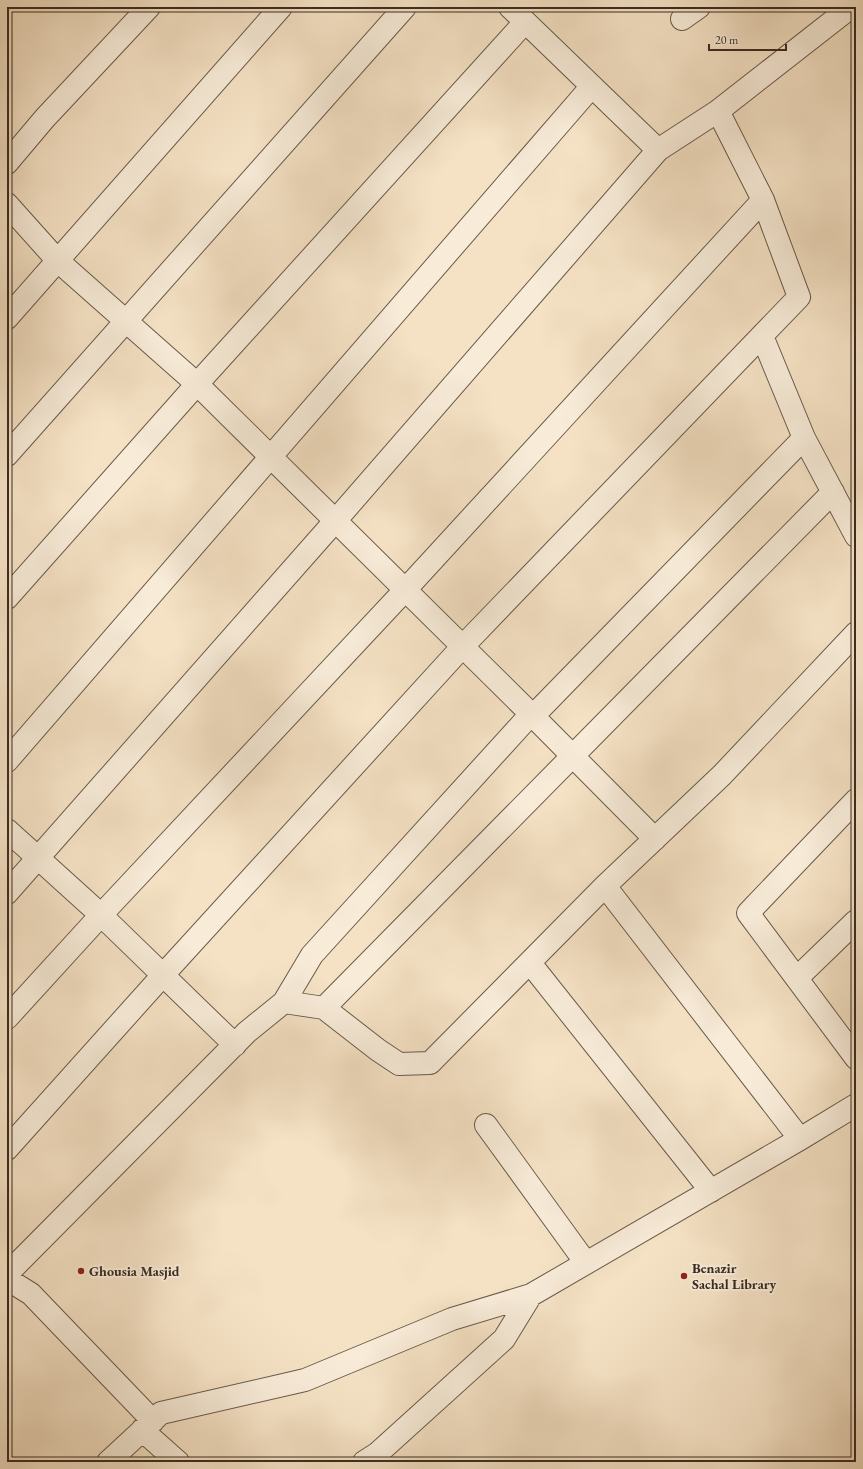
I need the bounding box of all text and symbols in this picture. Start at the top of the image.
scale bar [709,26,786,52]
text: 20 m [715,32,739,48]
place label: Benazir Sachal Library [692,1259,777,1293]
place label: Ghousia Masjid [89,1262,180,1280]
marker: Ghousia Masjid [76,1266,86,1276]
marker: Benazir Sachal Library [679,1271,689,1281]

